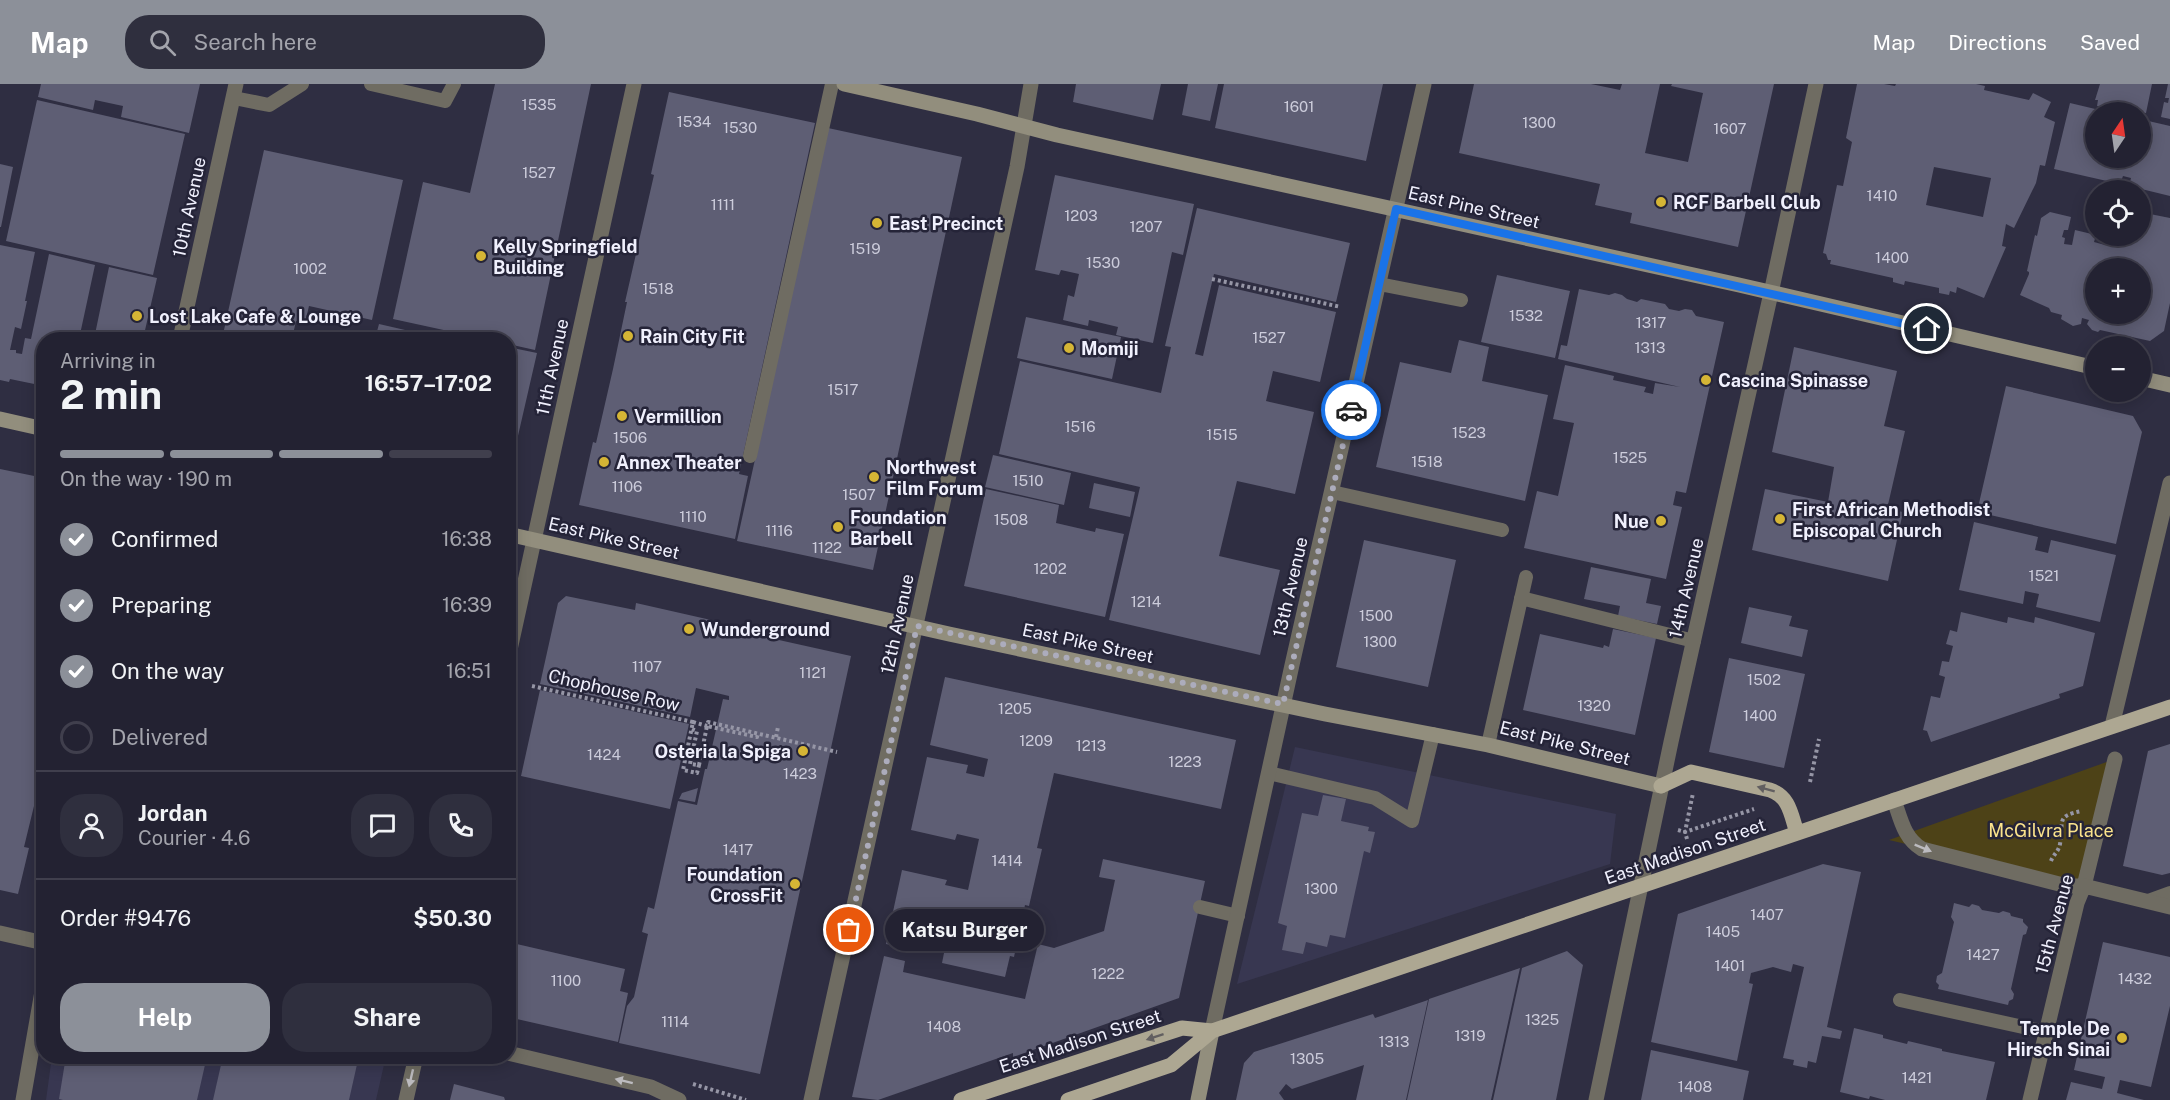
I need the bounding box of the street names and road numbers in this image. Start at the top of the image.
street label: 10th Avenue [168,155,210,259]
street label: East Pine Street [1406,182,1542,232]
street label: 11th Avenue [532,317,572,417]
street label: East Pike Street [546,513,682,563]
street label: 13th Avenue [1268,535,1312,639]
street label: 14th Avenue [1664,536,1708,640]
street label: 12th Avenue [876,572,918,676]
street label: East Pike Street [1020,619,1156,667]
street label: Chophouse Row [546,665,682,715]
street label: East Pike Street [1497,717,1633,769]
street label: East Madison Street [1602,814,1768,888]
street label: 15th Avenue [2031,872,2077,976]
street label: East Madison Street [996,1005,1164,1077]

